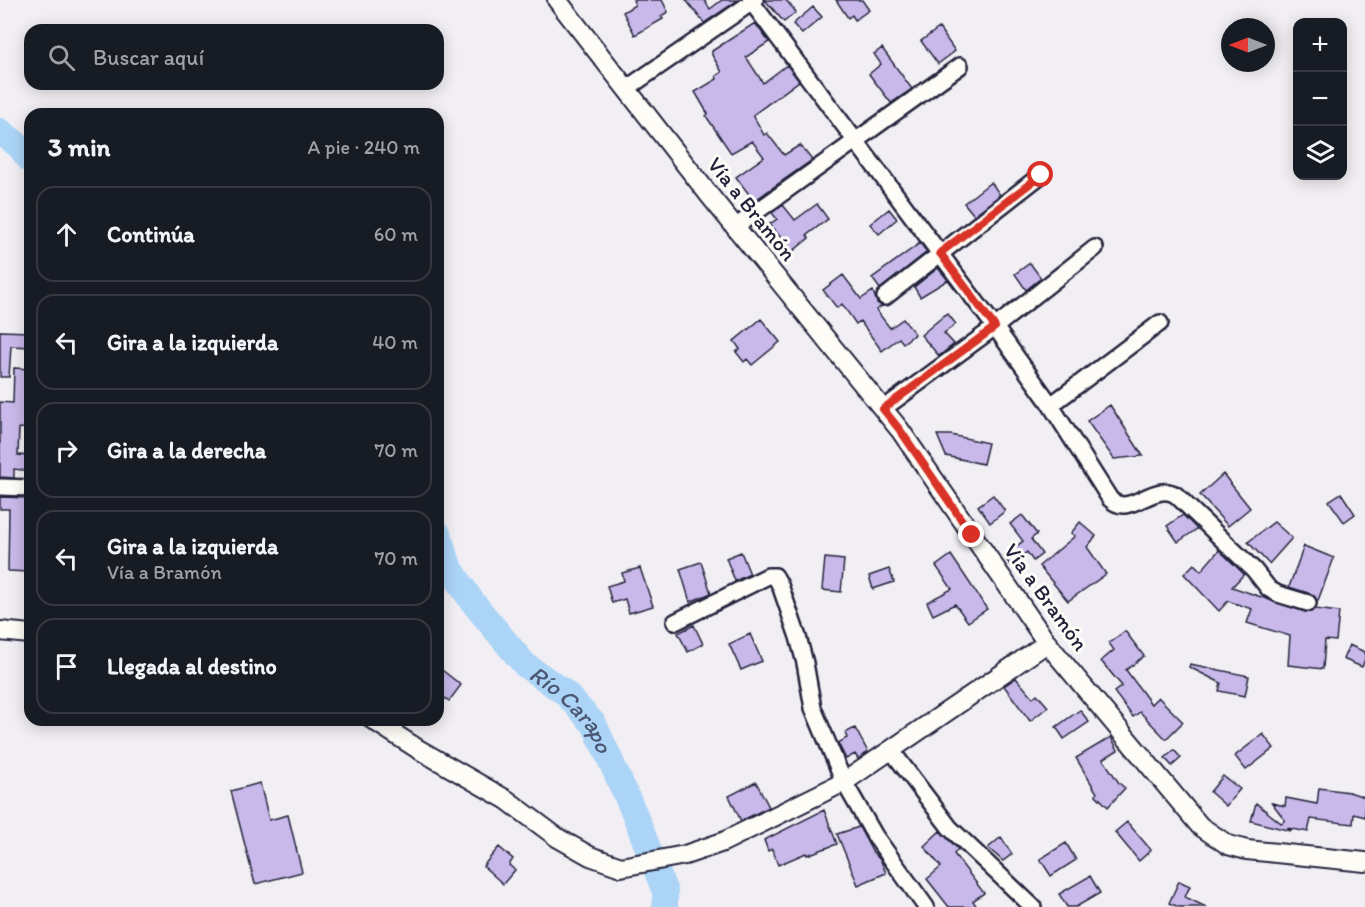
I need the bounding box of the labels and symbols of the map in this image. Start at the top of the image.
north arrow [1221,18,1275,72]
street label: Vía a Bramón [702,151,803,267]
route start [1027,161,1053,187]
route end [958,521,984,547]
street label: Vía a Bramón [998,538,1094,656]
water label: Río Carapo [524,658,620,758]

